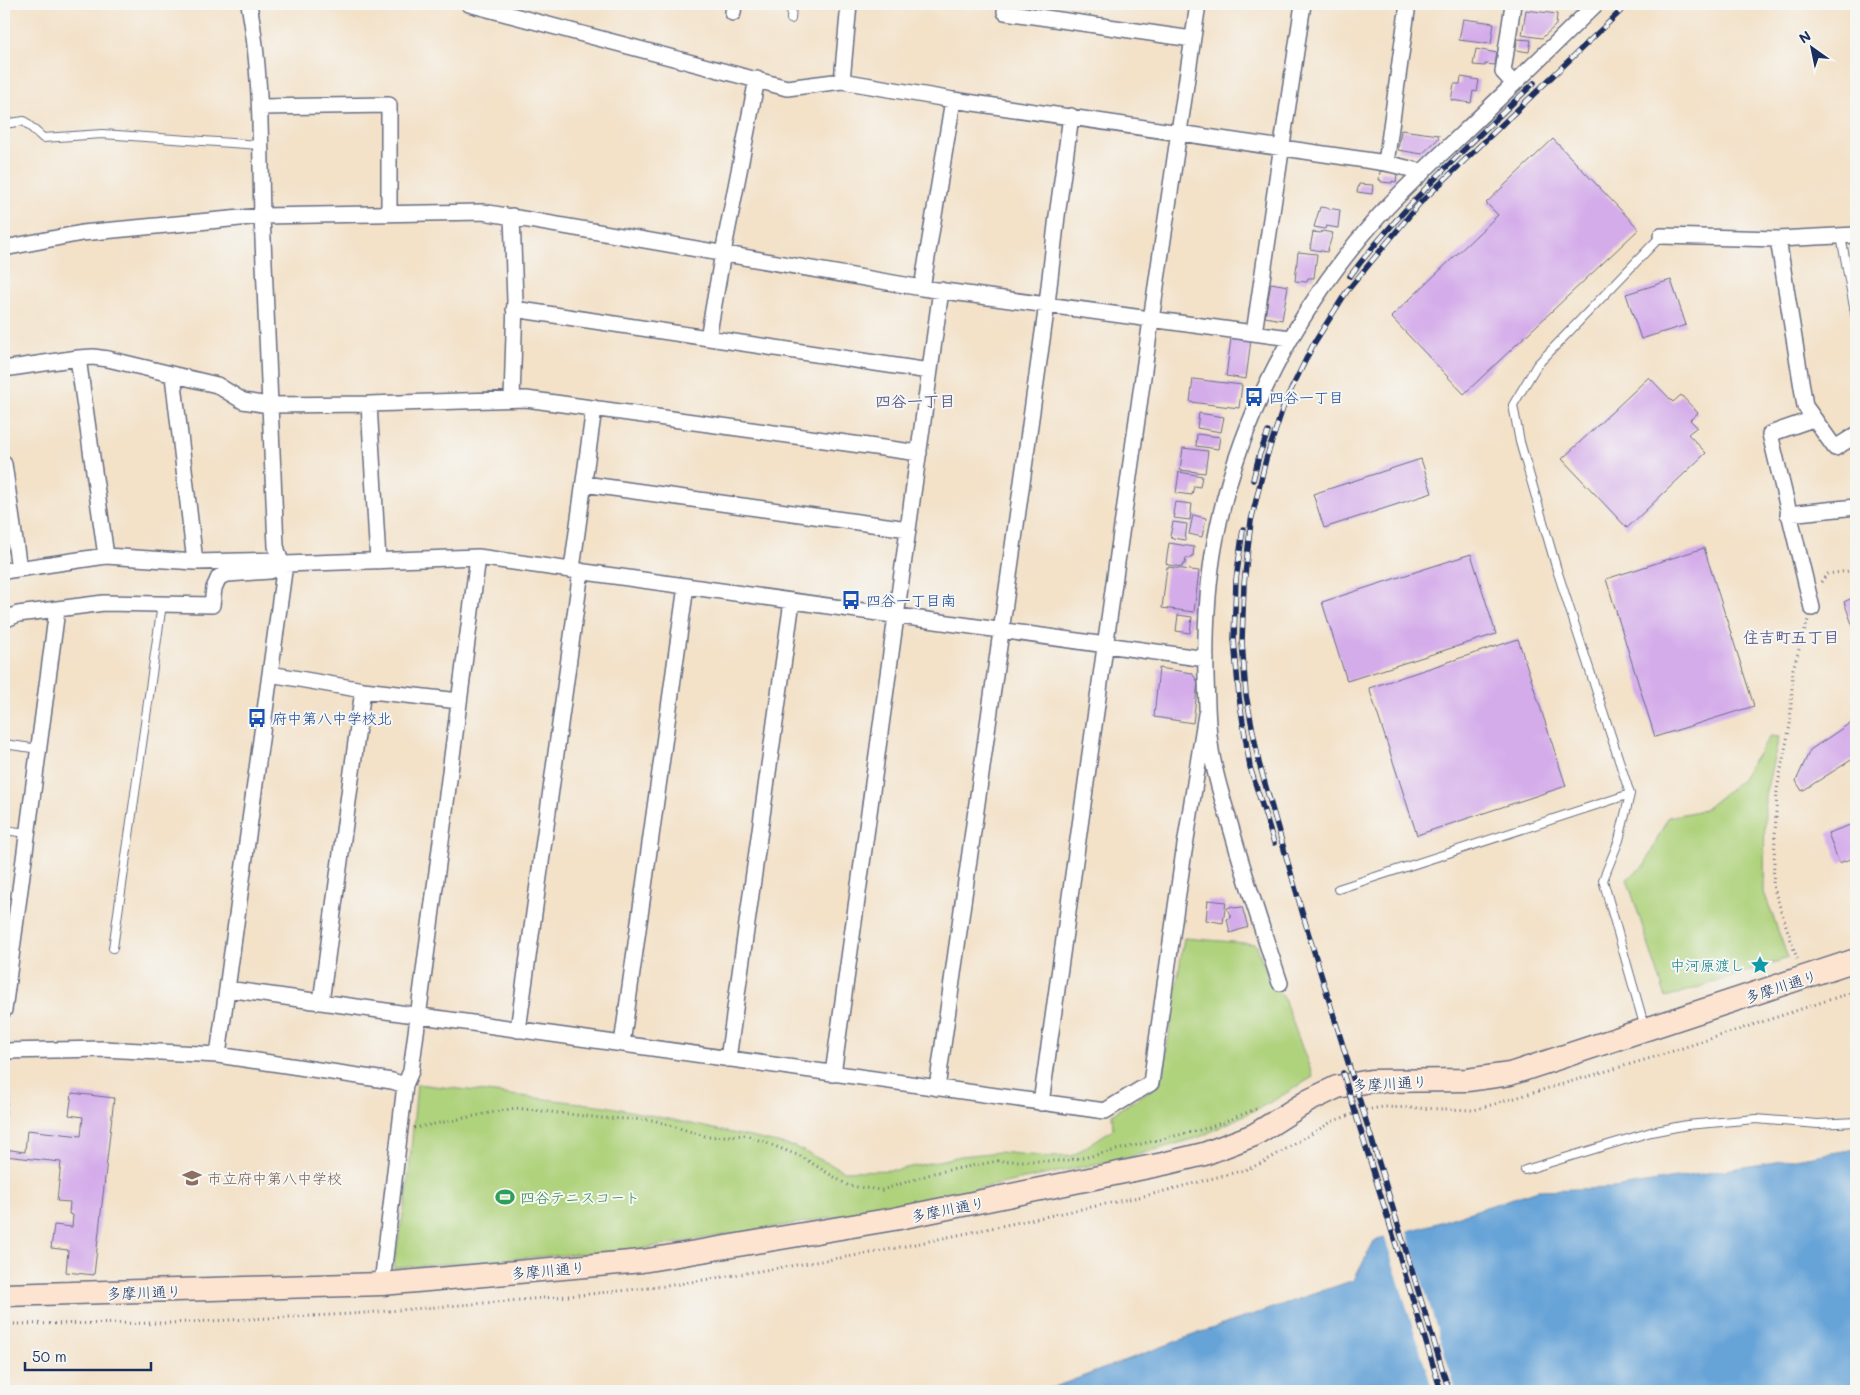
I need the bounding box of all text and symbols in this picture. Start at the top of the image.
north arrow [1788,22,1838,72]
text: N [1795,26,1814,48]
bus stop icon: 四谷一丁目 [1243,386,1265,408]
place label: 四谷一丁目 [1269,387,1344,407]
district label: 四谷一丁目 [875,390,955,411]
bus stop icon: 四谷一丁目南 [840,589,862,611]
place label: 四谷一丁目南 [866,590,956,610]
district label: 住吉町五丁目 [1743,626,1839,647]
bus stop icon: 府中第八中学校北 [246,707,268,729]
place label: 府中第八中学校北 [272,708,392,728]
place icon: 中河原渡し [1749,954,1771,976]
place label: 中河原渡し [1670,955,1745,975]
street label: 多摩川通り [1742,965,1820,1007]
street label: 多摩川通り [1352,1071,1428,1095]
school or university icon: 市立府中第八中学校 [181,1167,203,1189]
place label: 市立府中第八中学校 [207,1168,342,1188]
sports icon: 四谷テニスコート [494,1186,516,1208]
place label: 四谷テニスコート [520,1187,640,1207]
street label: 多摩川通り [909,1192,987,1226]
street label: 多摩川通り [510,1257,586,1283]
street label: 多摩川通り [106,1281,182,1303]
scale bar [25,1340,151,1372]
text: 50 m [32,1346,67,1366]

